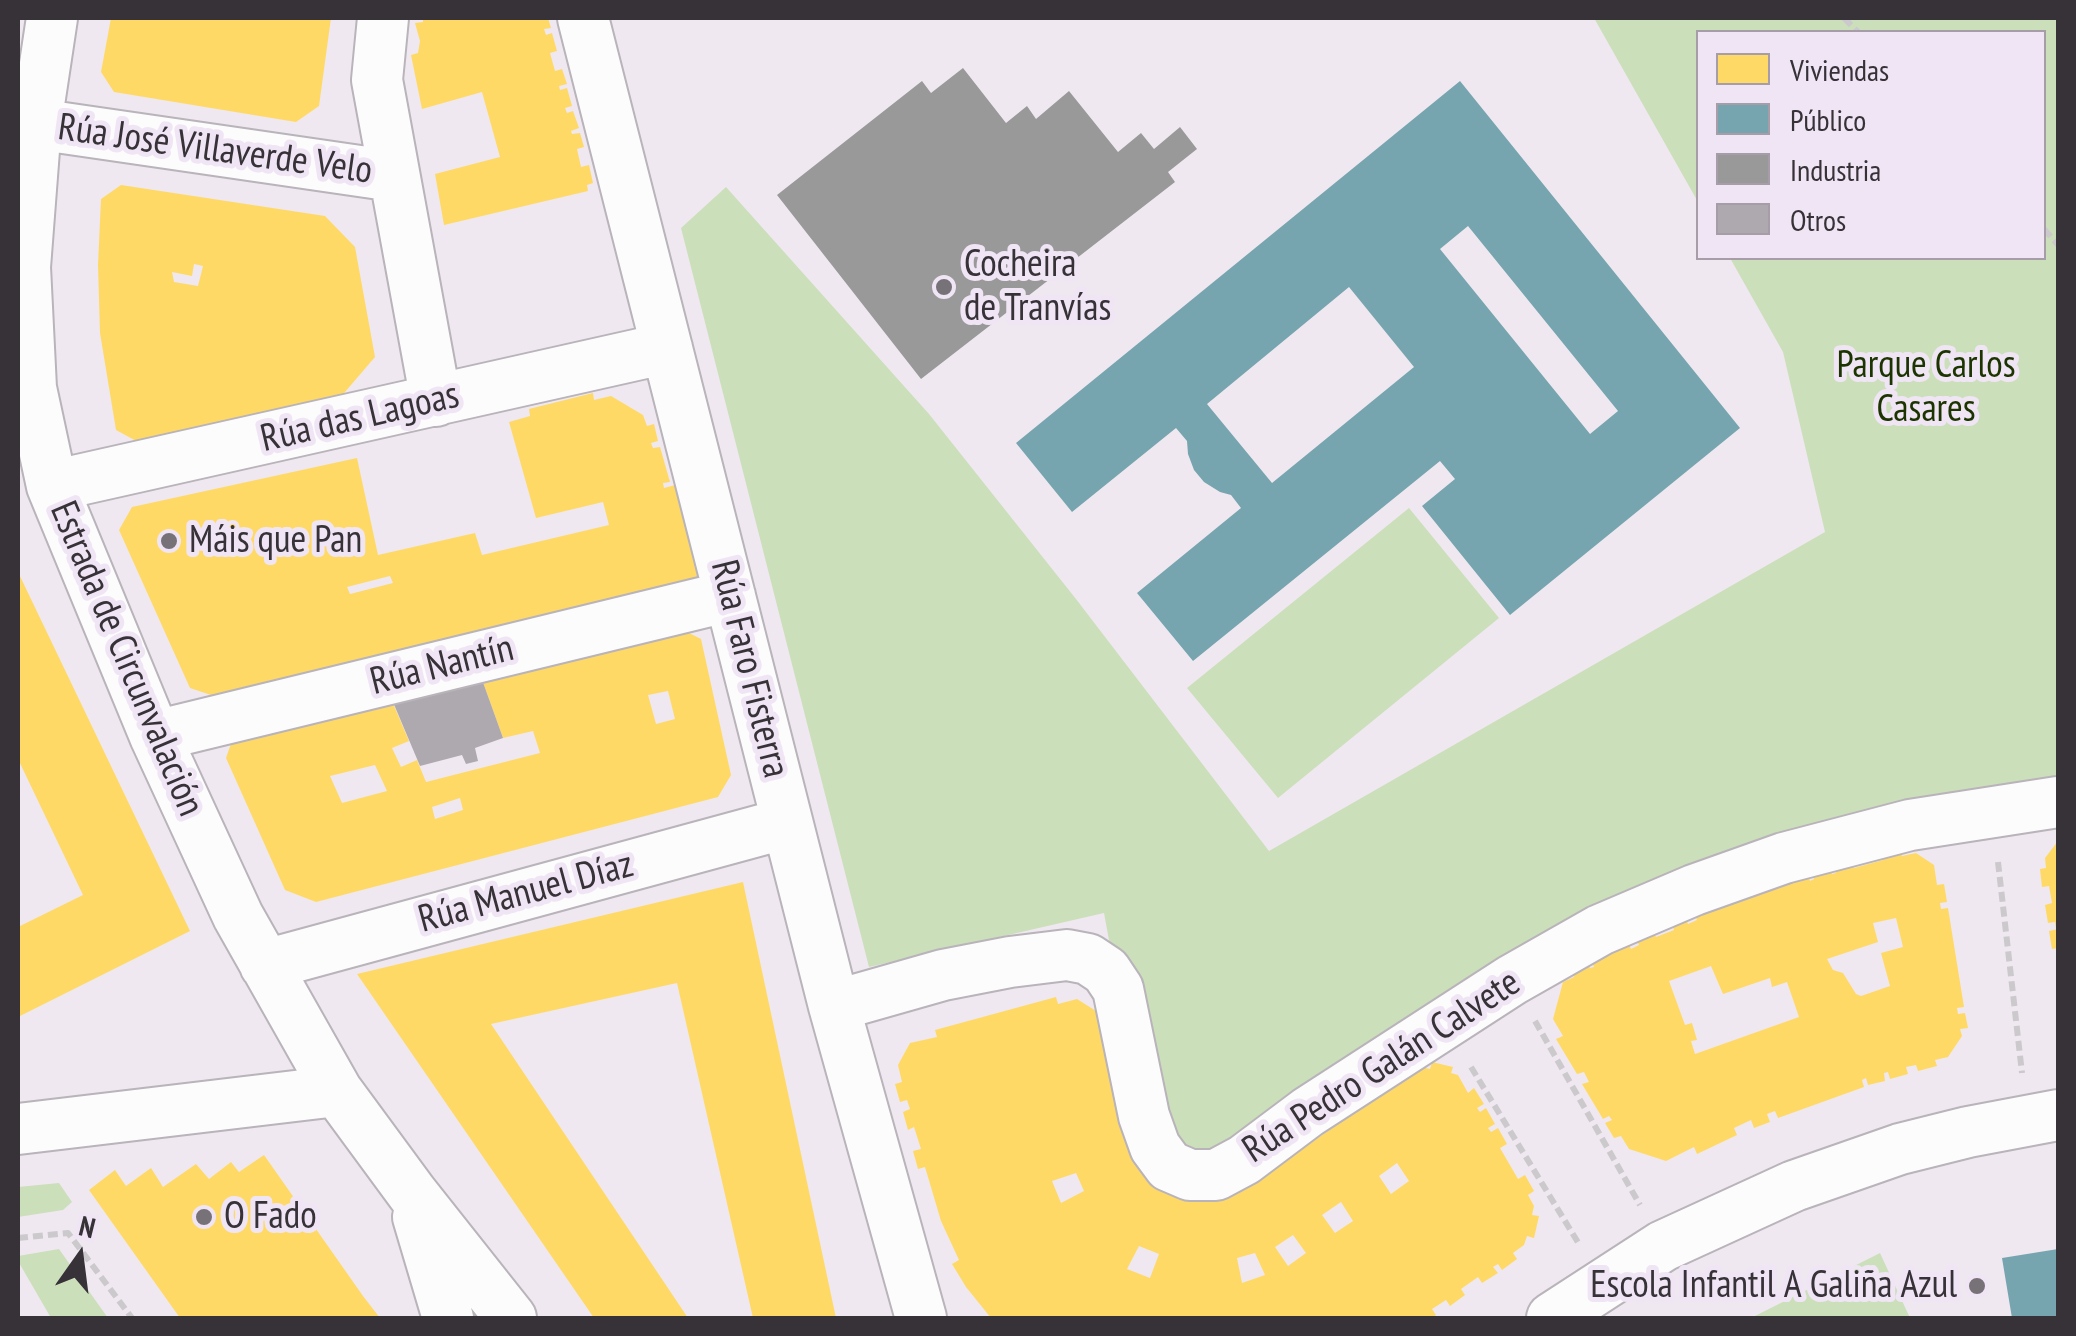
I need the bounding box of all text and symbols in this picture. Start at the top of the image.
legend [1696,30,2046,260]
text: Viviendas [1790,50,1889,89]
text: Público [1790,100,1866,139]
street label: Rúa José Villaverde Velo [55,105,375,195]
text: Industria [1790,150,1881,189]
text: Otros [1790,200,1846,239]
place label: Cocheira de Tranvías [964,242,1111,332]
marker: Cocheira de Tranvías [933,276,955,298]
park label: Parque Carlos Casares [1836,343,2016,432]
street label: Rúa das Lagoas [257,373,463,463]
street label: Estrada de Circunvalación [39,495,213,823]
place label: Máis que Pan [189,518,362,564]
marker: Máis que Pan [158,530,180,552]
street label: Rúa Faro Fisterra [700,556,798,782]
street label: Rúa Nantín [366,626,518,706]
street label: Rúa Manuel Díaz [414,842,638,944]
street label: Rúa Pedro Galán Calvete [1235,960,1529,1174]
place label: O Fado [224,1194,317,1240]
north arrow [30,1206,130,1306]
marker: O Fado [193,1206,215,1228]
text: N [76,1207,99,1246]
place label: Escola Infantil A Galiña Azul [1590,1263,1957,1309]
marker: Escola Infantil A Galiña Azul [1966,1275,1988,1297]

